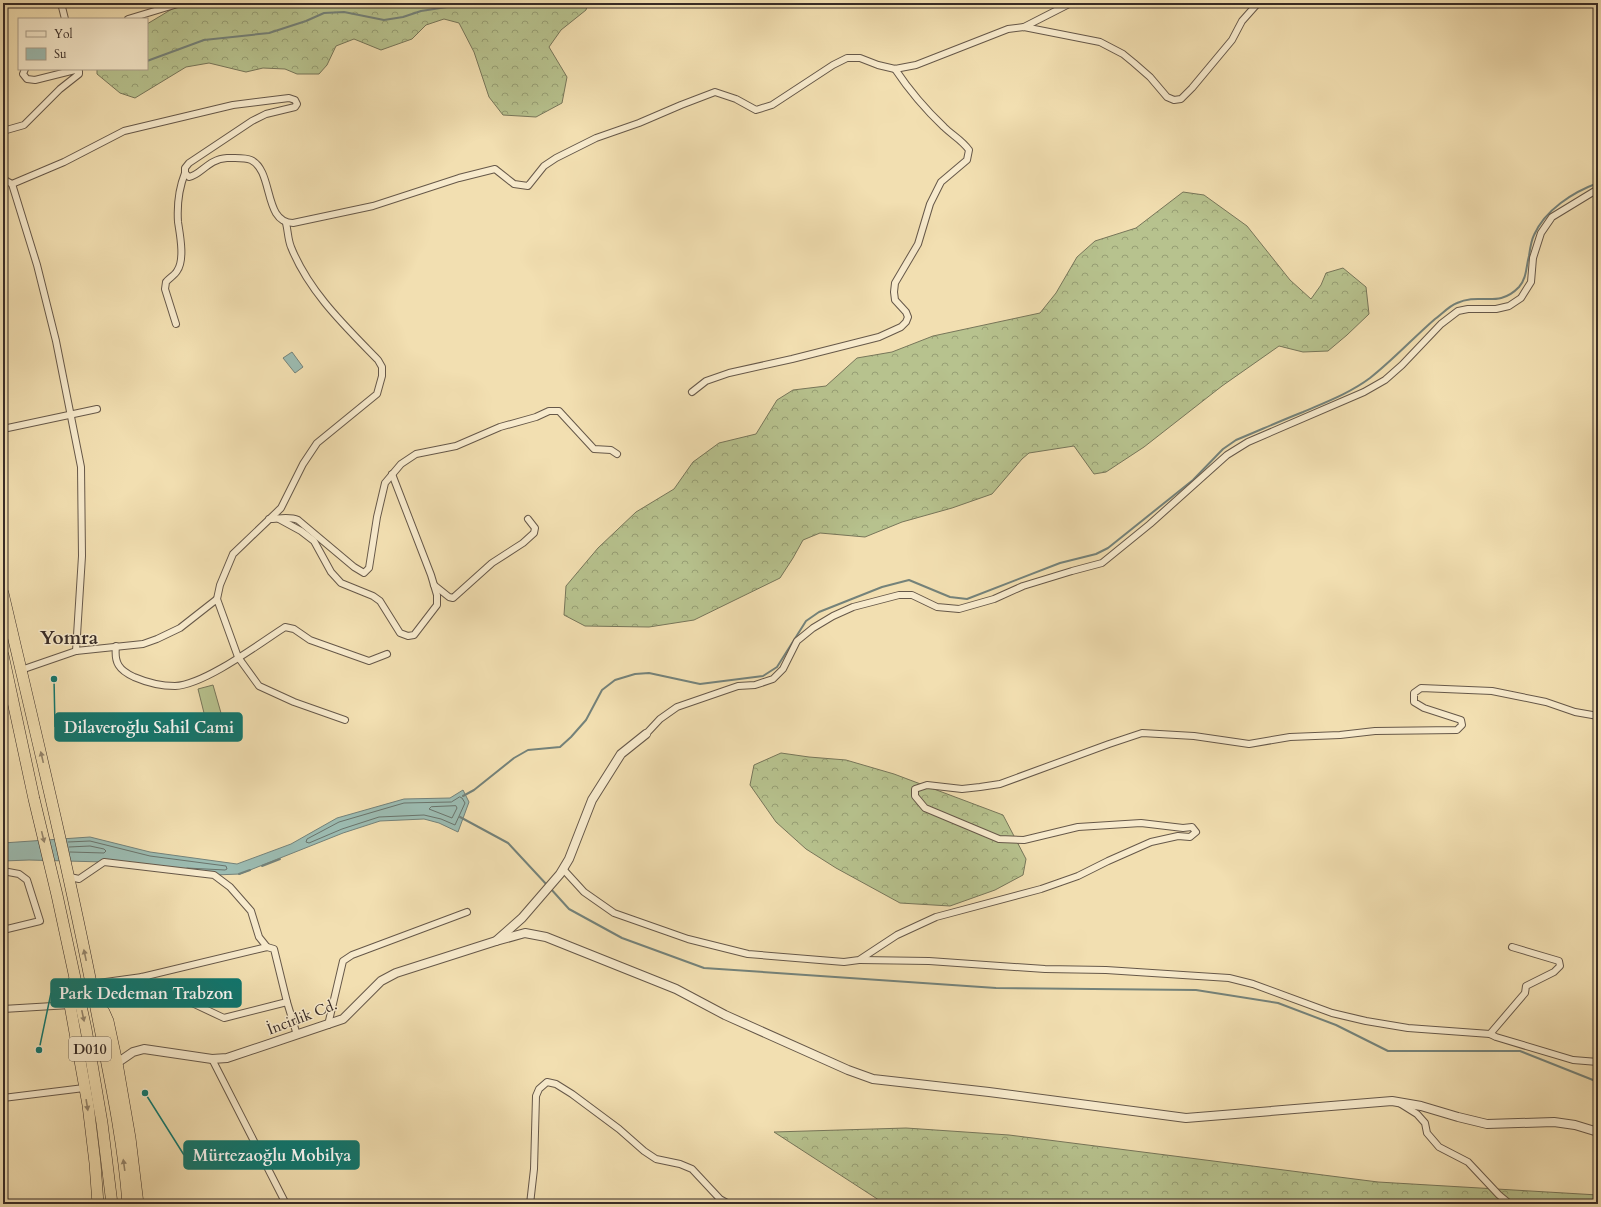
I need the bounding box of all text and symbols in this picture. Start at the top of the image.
legend [18,18,148,70]
text: Yol [54,26,73,42]
text: Su [54,46,67,62]
district label: Yomra [40,625,99,651]
callout: Dilaveroğlu Sahil Cami [55,713,242,741]
text: Dilaveroğlu Sahil Cami [64,717,234,739]
one-way arrow [38,751,44,764]
one-way arrow [40,831,46,843]
one-way arrow [82,949,88,961]
callout: Park Dedeman Trabzon [51,979,241,1007]
text: Park Dedeman Trabzon [59,983,234,1005]
street label: İncirlik Cd. [264,994,340,1040]
one-way arrow [81,1010,87,1022]
road number: D010 [69,1037,111,1061]
one-way arrow [84,1099,90,1111]
callout: Mürtezaoğlu Mobilya [184,1141,359,1169]
text: Mürtezaoğlu Mobilya [193,1145,351,1167]
one-way arrow [121,1159,127,1171]

